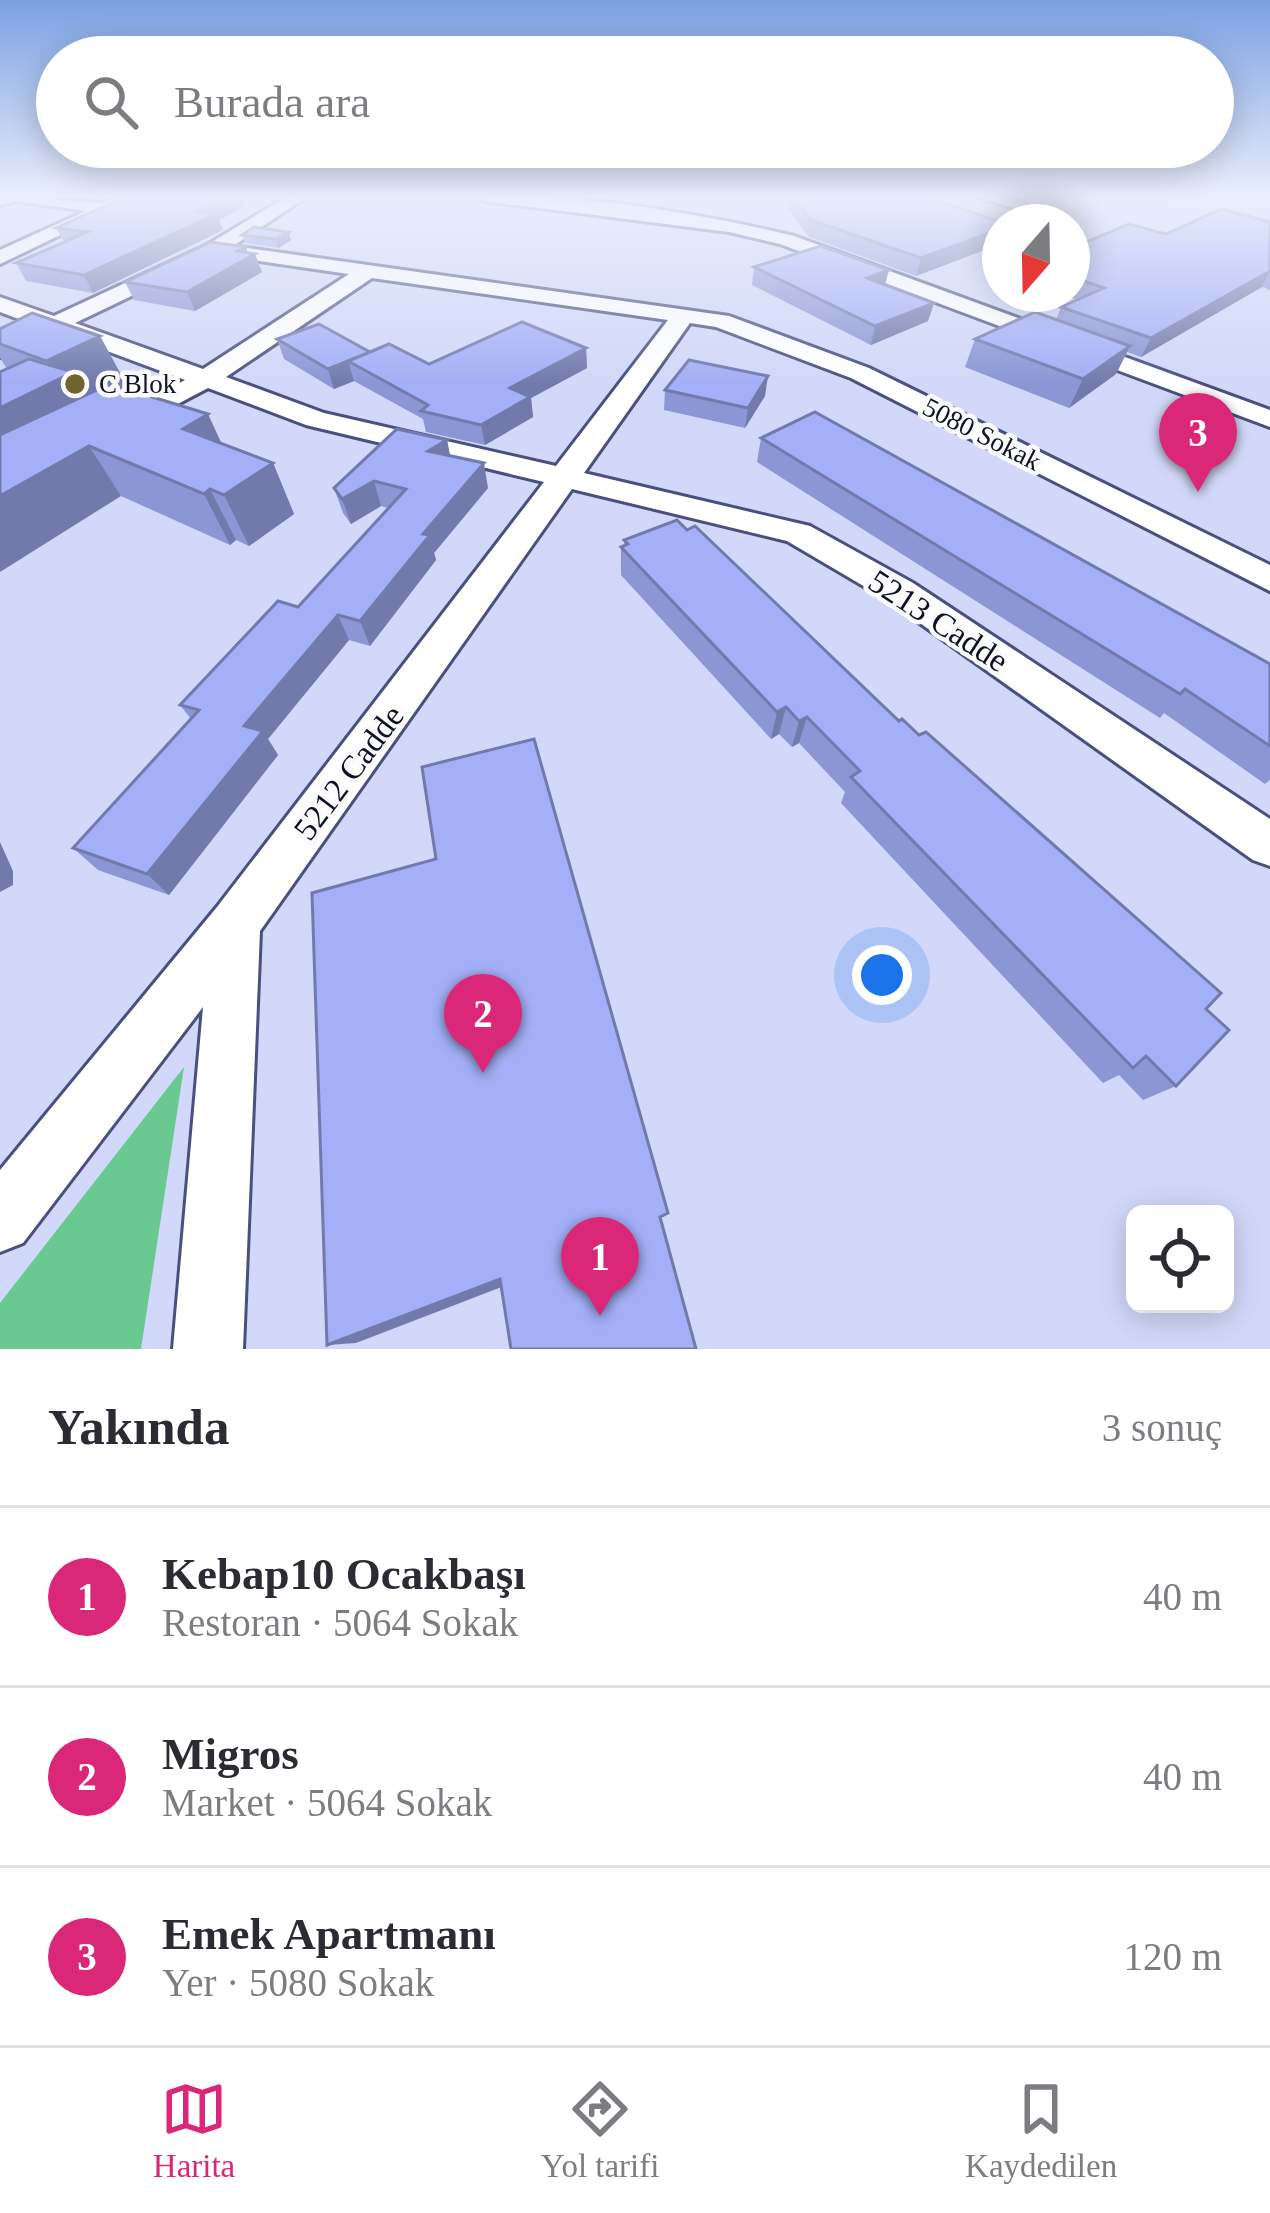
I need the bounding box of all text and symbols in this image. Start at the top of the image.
search box [36,36,1234,168]
icon: search [78,69,144,135]
text: Burada ara [174,77,370,127]
north arrow [982,204,1090,312]
place label: C Blok [99,369,177,399]
marker: C Blok [62,371,88,397]
street label: 5080 Sokak [918,392,1046,477]
pin: 3 [1159,393,1237,492]
street label: 5213 Cadde [862,563,1015,679]
street label: 5212 Cadde [287,698,411,847]
your location [852,945,912,1005]
pin: 2 [444,974,522,1073]
map controls [1126,1205,1234,1313]
button: locate [1126,1205,1234,1313]
pin: 1 [561,1217,639,1316]
text: Yakında [48,1399,229,1455]
text: 3 sonuç [1102,1406,1222,1449]
text: Kebap10 Ocakbaşı [162,1549,526,1599]
text: 1 [77,1575,97,1618]
text: 40 m [1143,1575,1222,1618]
text: Restoran · 5064 Sokak [162,1601,518,1644]
text: Migros [162,1729,299,1779]
text: 2 [77,1755,97,1798]
text: 40 m [1143,1755,1222,1798]
text: Market · 5064 Sokak [162,1781,492,1824]
text: Emek Apartmanı [162,1909,496,1959]
text: 3 [77,1935,97,1978]
text: 120 m [1123,1935,1222,1978]
text: Yer · 5080 Sokak [162,1961,434,2004]
tab: Harita [153,2076,235,2185]
tab: Yol tarifi [541,2076,659,2185]
tab: Kaydedilen [965,2076,1117,2185]

